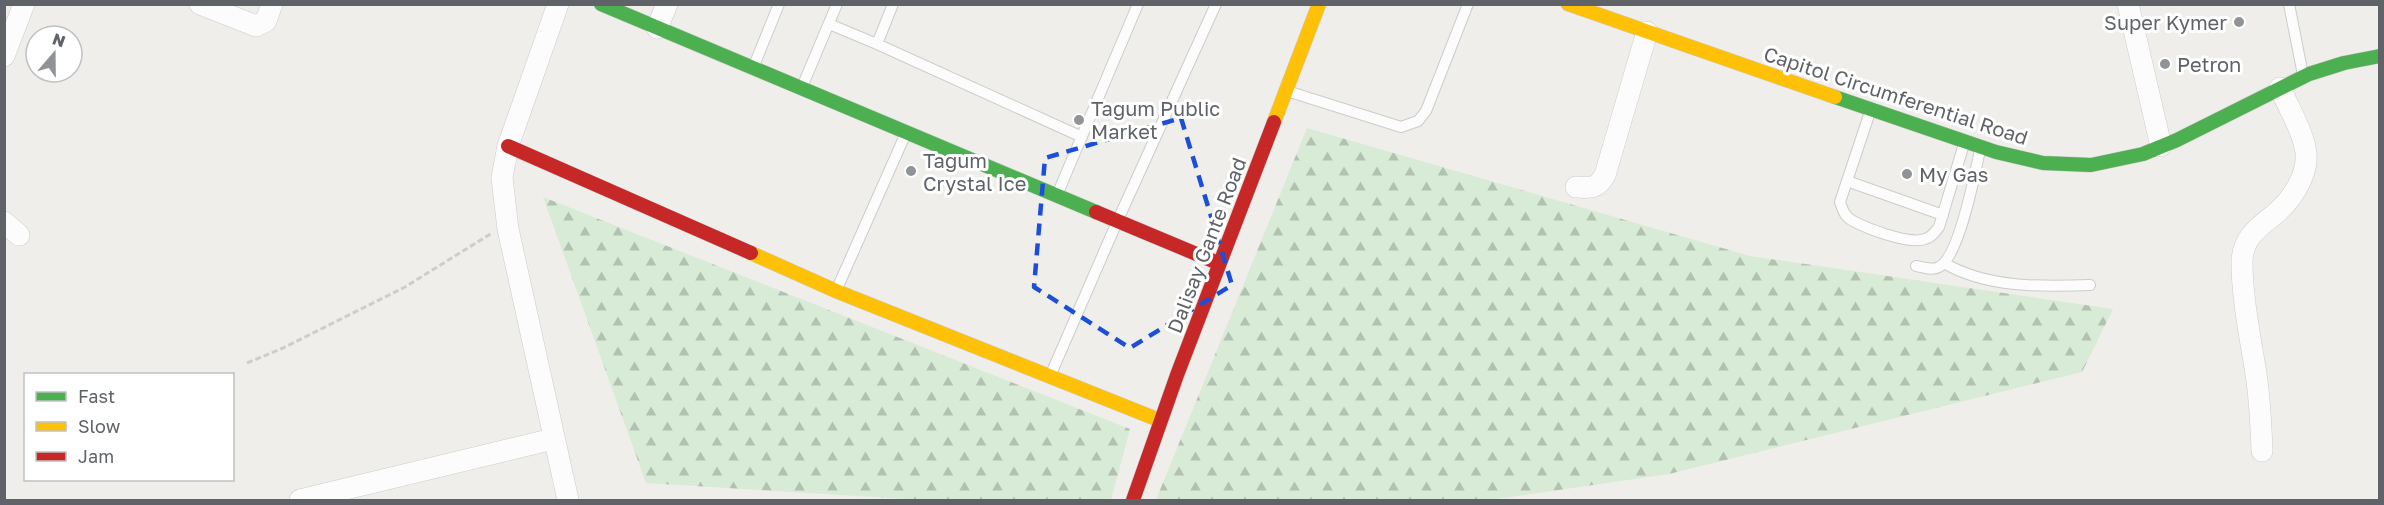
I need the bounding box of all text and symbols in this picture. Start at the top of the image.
place label: Super Kymer [2104,10,2227,34]
marker: Super Kymer [2232,15,2246,29]
north arrow [24,24,84,84]
text: N [50,28,68,51]
street label: Capitol Circumferential Road [1761,41,2031,149]
place label: Petron [2177,52,2241,76]
marker: Petron [2158,57,2172,71]
place label: Tagum Public Market [1091,96,1220,143]
marker: Tagum Public Market [1072,113,1086,127]
place label: Tagum Crystal Ice [923,148,1026,195]
street label: Dalisay Gante Road [1161,154,1251,336]
place label: My Gas [1919,162,1988,186]
marker: Tagum Crystal Ice [904,164,918,178]
marker: My Gas [1900,167,1914,181]
legend [24,373,234,481]
text: Fast [78,385,115,407]
text: Slow [78,415,121,437]
text: Jam [78,445,114,467]

